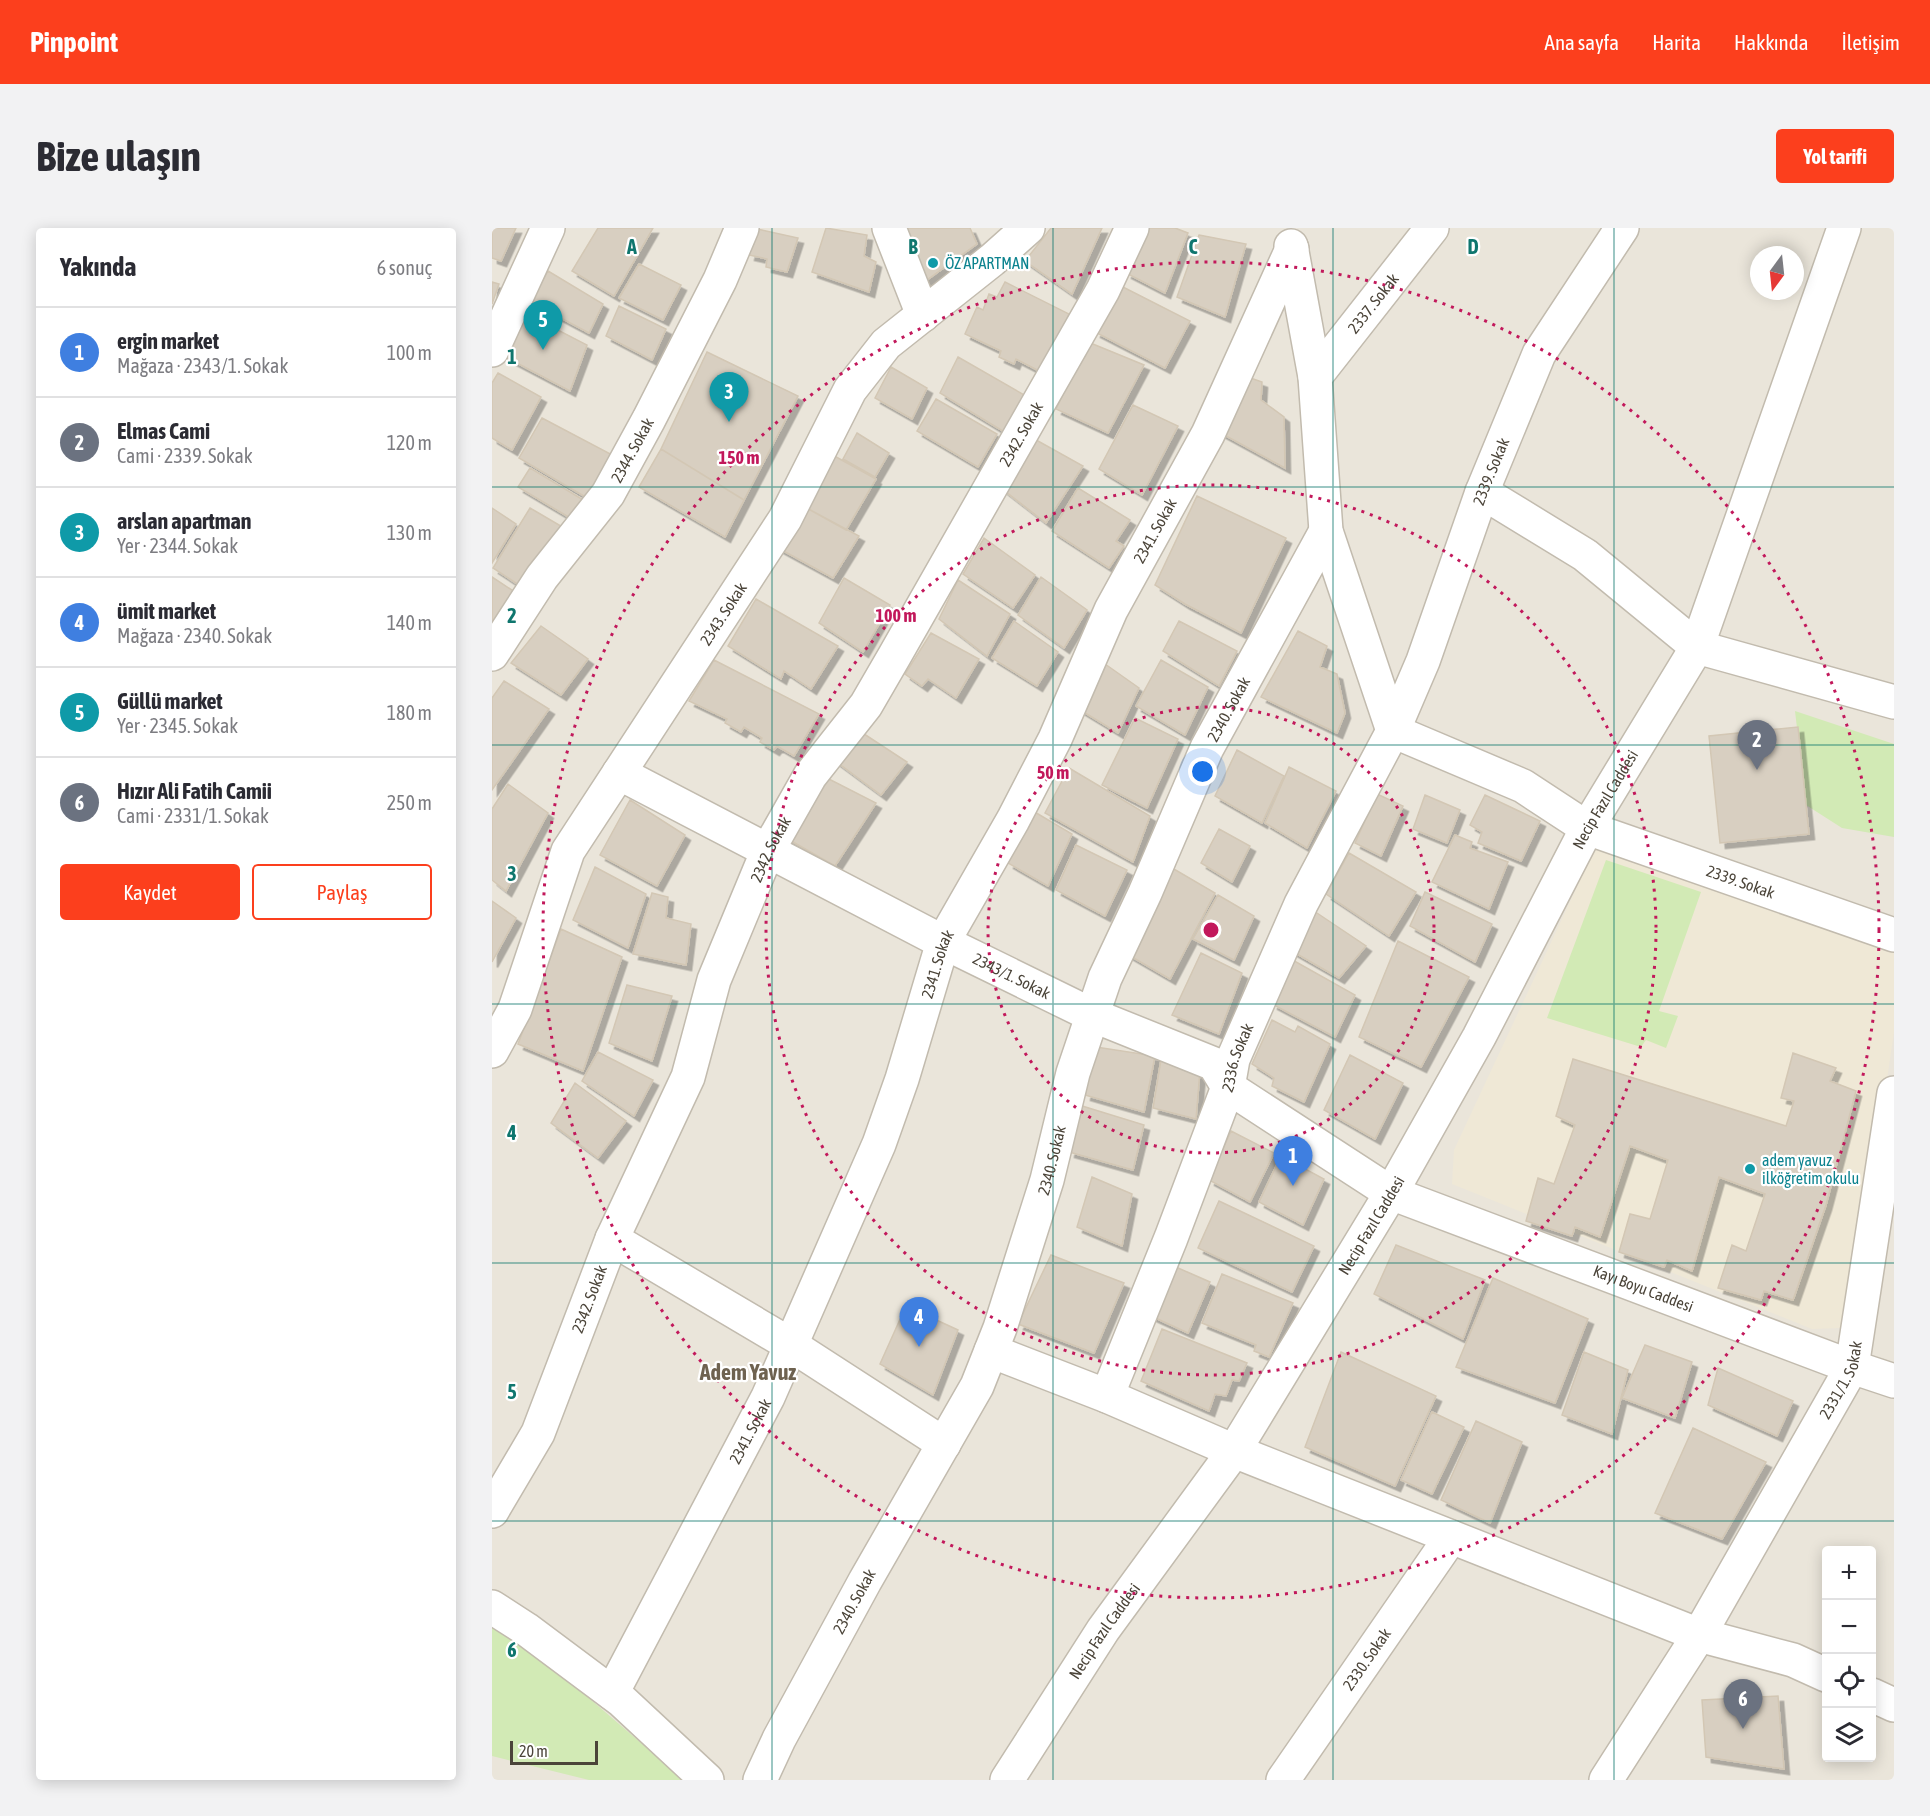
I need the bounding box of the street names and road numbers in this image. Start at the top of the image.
street label: 2337. Sokak [1344,270,1402,337]
street label: 2342. Sokak [996,399,1046,469]
street label: 2344. Sokak [607,415,657,485]
street label: 2339. Sokak [1469,435,1512,507]
street label: 2341. Sokak [1130,495,1180,566]
street label: 2343. Sokak [696,579,750,648]
street label: 2340. Sokak [1203,674,1253,745]
street label: Necip Fazıl Caddesi [1569,747,1641,852]
street label: 2342. Sokak [747,813,794,885]
street label: 2339. Sokak [1704,861,1777,902]
street label: 2341. Sokak [918,927,957,1000]
street label: 2343/1. Sokak [970,949,1053,1002]
street label: 2336. Sokak [1218,1020,1257,1094]
street label: 2340. Sokak [1034,1124,1069,1197]
street label: Necip Fazıl Caddesi [1334,1173,1408,1278]
street label: Kayı Boyu Caddesi [1591,1261,1696,1315]
street label: 2342. Sokak [568,1263,610,1335]
street label: 2331/1. Sokak [1816,1340,1865,1422]
street label: 2341. Sokak [725,1396,775,1467]
street label: 2340. Sokak [829,1566,879,1637]
street label: Necip Fazıl Caddesi [1065,1580,1143,1682]
street label: 2330. Sokak [1339,1625,1394,1693]

